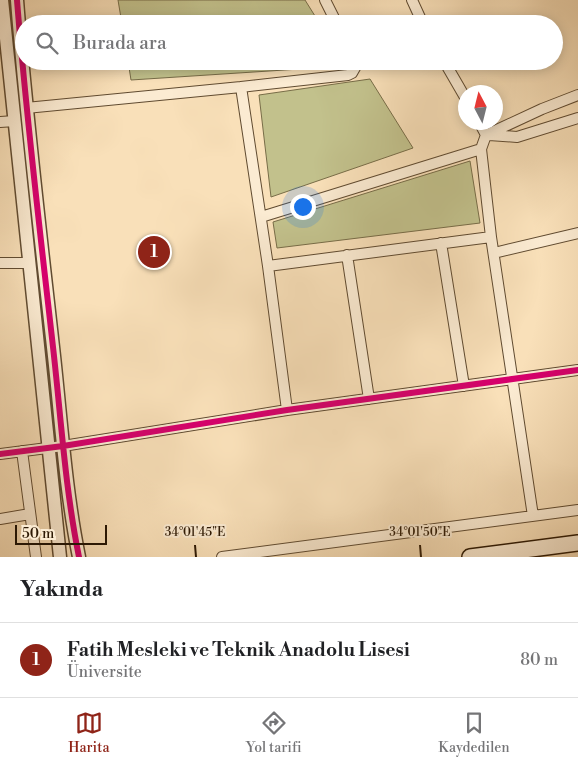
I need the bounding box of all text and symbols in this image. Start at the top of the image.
search box [15,15,563,70]
icon: search [33,29,61,57]
text: Burada ara [73,31,167,55]
north arrow [458,85,503,130]
your location [290,194,316,220]
pin: 1 [138,233,170,271]
scale bar [15,522,108,545]
text: 50 m [22,525,54,543]
text: 34°01'45"E [165,525,225,540]
text: 34°01'50"E [389,525,451,540]
text: Yakında [20,577,103,603]
text: Fatih Mesleki ve Teknik Anadolu Lisesi [67,638,410,662]
text: 1 [32,650,40,670]
text: 80 m [520,650,558,670]
text: Üniversite [67,662,142,682]
tab: Harita [68,709,110,757]
tab: Yol tarifi [246,709,302,757]
tab: Kaydedilen [438,709,510,757]

